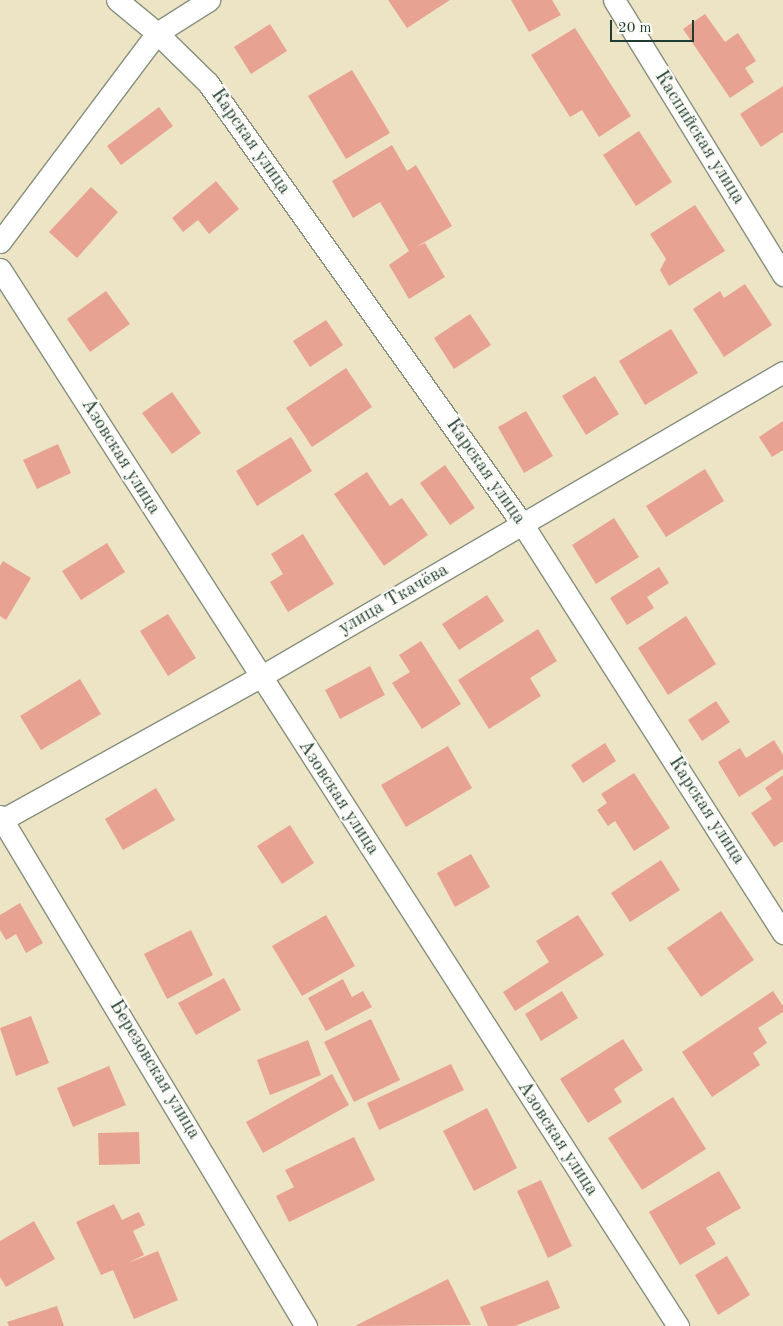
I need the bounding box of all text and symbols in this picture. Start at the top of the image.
scale bar [613,10,697,42]
text: 20 m [618,21,652,36]
street label: Каспийская улица [649,67,749,209]
street label: Карская улица [205,85,295,199]
street label: Азовская улица [75,395,165,519]
street label: Карская улица [440,415,530,529]
street label: улица Ткачёва [335,559,453,641]
street label: Азовская улица [292,736,384,860]
street label: Карская улица [663,753,749,869]
street label: Березовская улица [103,996,205,1144]
street label: Азовская улица [511,1077,603,1201]

